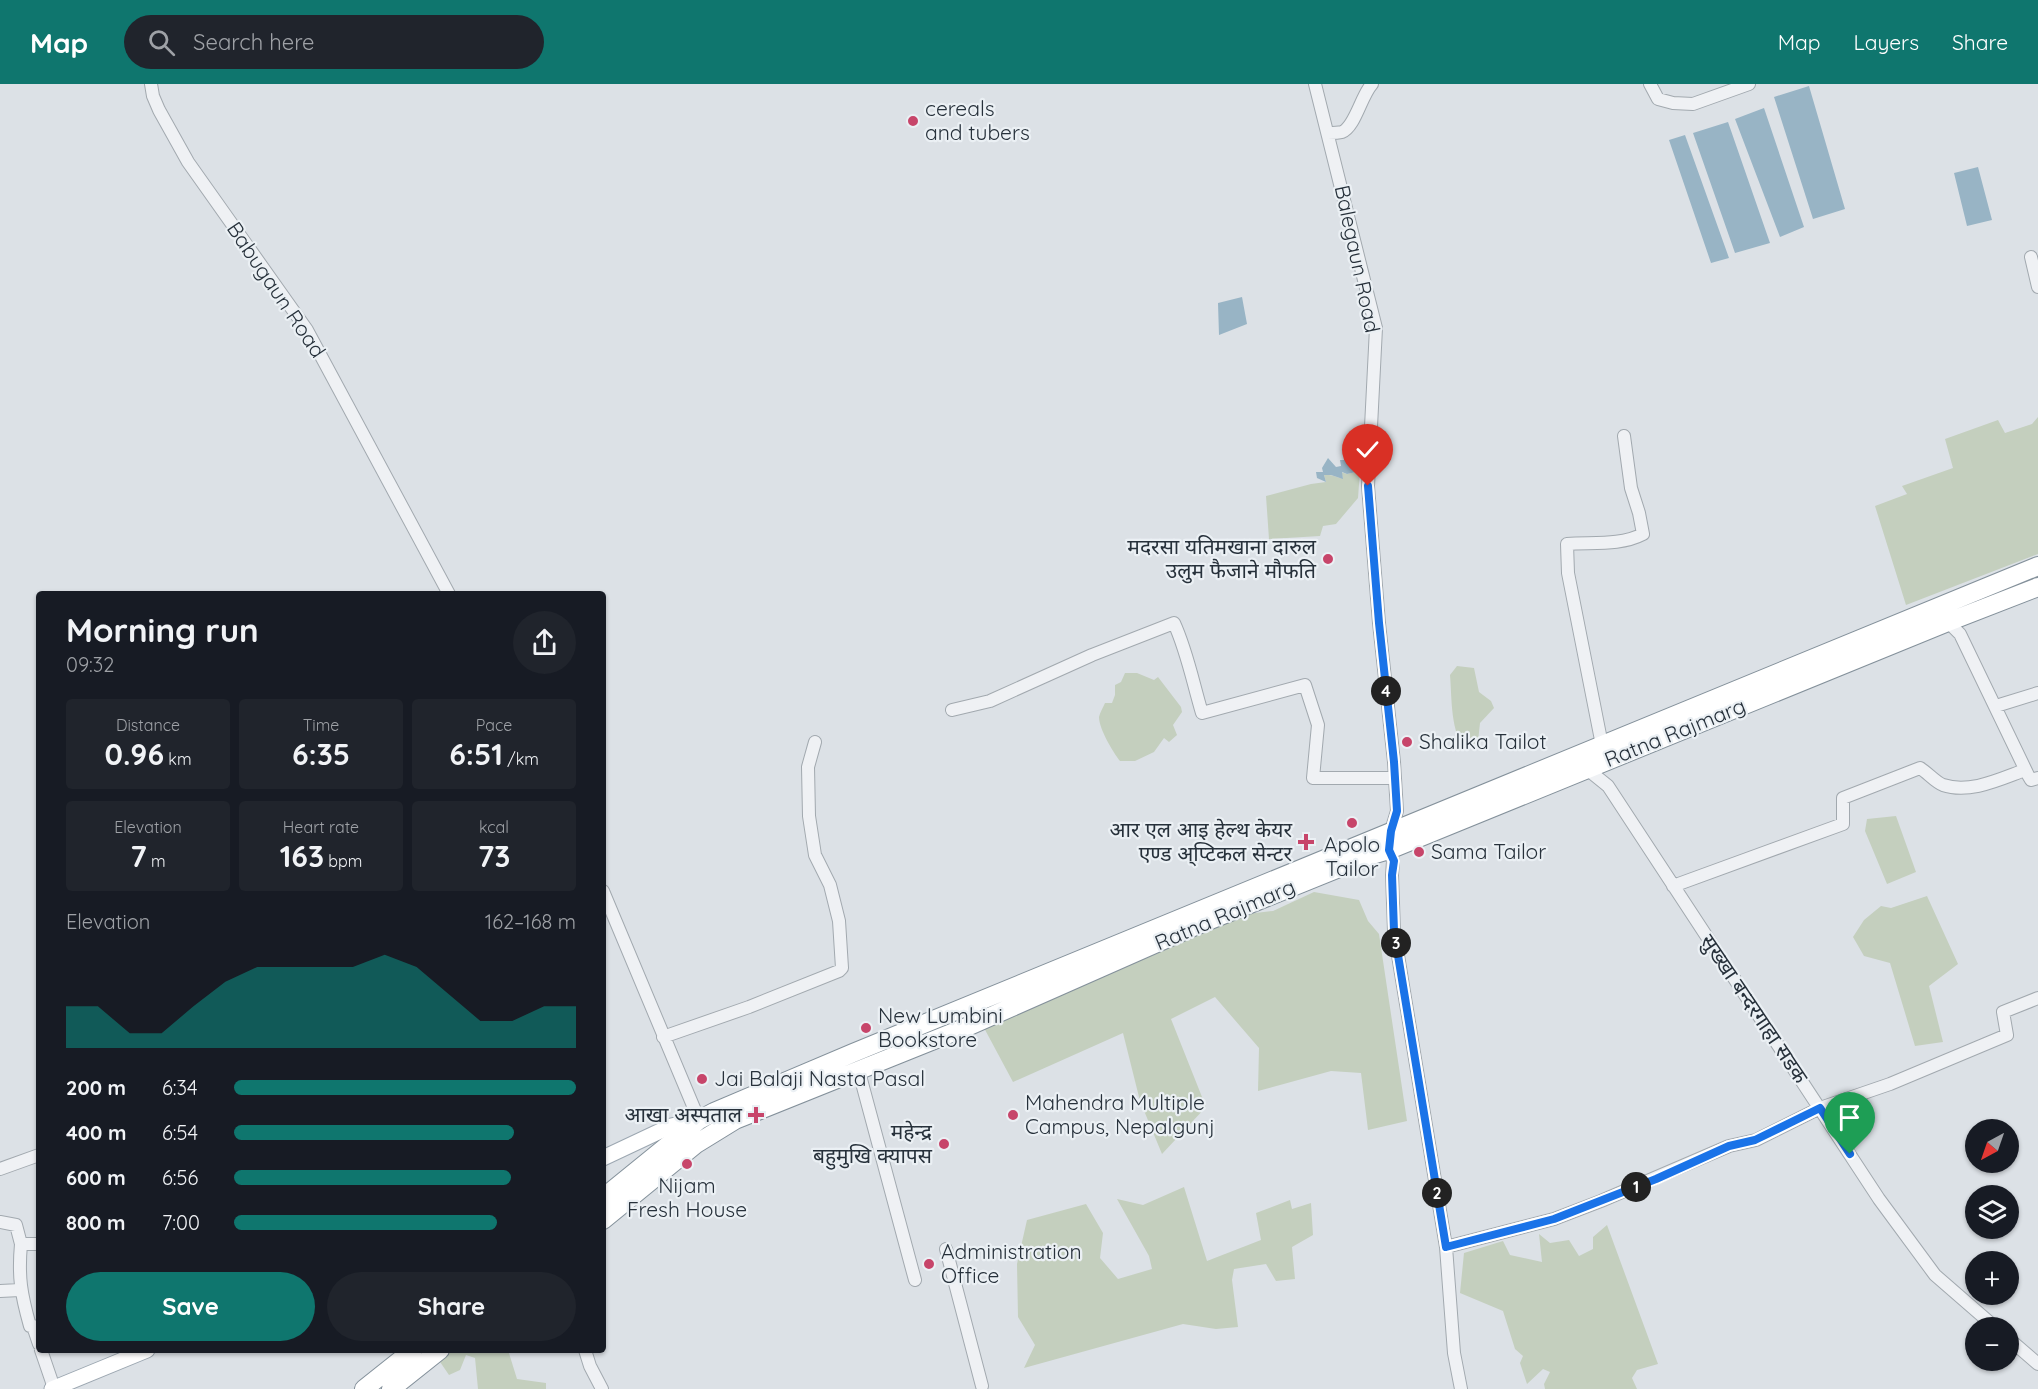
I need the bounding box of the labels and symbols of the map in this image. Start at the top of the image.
place label: cereals and tubers [925,95,1030,145]
marker: cereals and tubers [906,114,920,128]
street label: Balegaun Road [1330,183,1386,335]
street label: Babugaun Road [222,217,332,362]
pin [1342,424,1393,486]
place label: मदरसा यतिमखाना दारुल उलुम फैजाने माैफति [1127,533,1317,584]
marker: मदरसा यतिमखाना दारुल उलुम फैजाने माैफति [1321,552,1335,566]
pin: 4 [1371,676,1401,706]
street label: Ratna Rajmarg [1600,692,1749,772]
place label: Shalika Tailot [1419,728,1547,754]
marker: Shalika Tailot [1400,735,1414,749]
place label: आर एल आइ हेल्थ केयर एण्ड अ्प्टिकल सेन्टर [1109,816,1292,867]
marker: Apolo Tailor [1345,816,1359,830]
place label: Apolo Tailor [1324,831,1380,881]
marker: आर एल आइ हेल्थ केयर एण्ड अ्प्टिकल सेन्टर [1297,833,1315,851]
place label: Sama Tailor [1431,838,1546,864]
marker: Sama Tailor [1412,845,1426,859]
street label: Ratna Rajmarg [1151,873,1299,955]
pin: 3 [1381,928,1411,958]
street label: सुख्खा बन्दरगाहा सडक [1695,929,1815,1089]
place label: New Lumbini Bookstore [878,1002,1003,1052]
marker: New Lumbini Bookstore [859,1021,873,1035]
place label: Jai Balaji Nasta Pasal [714,1065,925,1091]
marker: Jai Balaji Nasta Pasal [695,1072,709,1086]
place label: Mahendra Multiple Campus, Nepalgunj [1025,1089,1215,1139]
pin [1824,1092,1875,1154]
place label: आखा अस्पताल [624,1101,743,1127]
marker: आखा अस्पताल [747,1106,765,1124]
marker: Mahendra Multiple Campus, Nepalgunj [1006,1108,1020,1122]
place label: महेन्द्र बहुमुखि क्यापस [813,1118,933,1170]
north arrow [1965,1119,2019,1173]
marker: महेन्द्र बहुमुखि क्यापस [937,1137,951,1151]
marker: Nijam Fresh House [680,1157,694,1171]
place label: Nijam Fresh House [627,1172,747,1222]
pin: 1 [1621,1172,1651,1202]
pin: 2 [1422,1178,1452,1208]
place label: Administration Office [941,1238,1082,1288]
marker: Administration Office [922,1257,936,1271]

